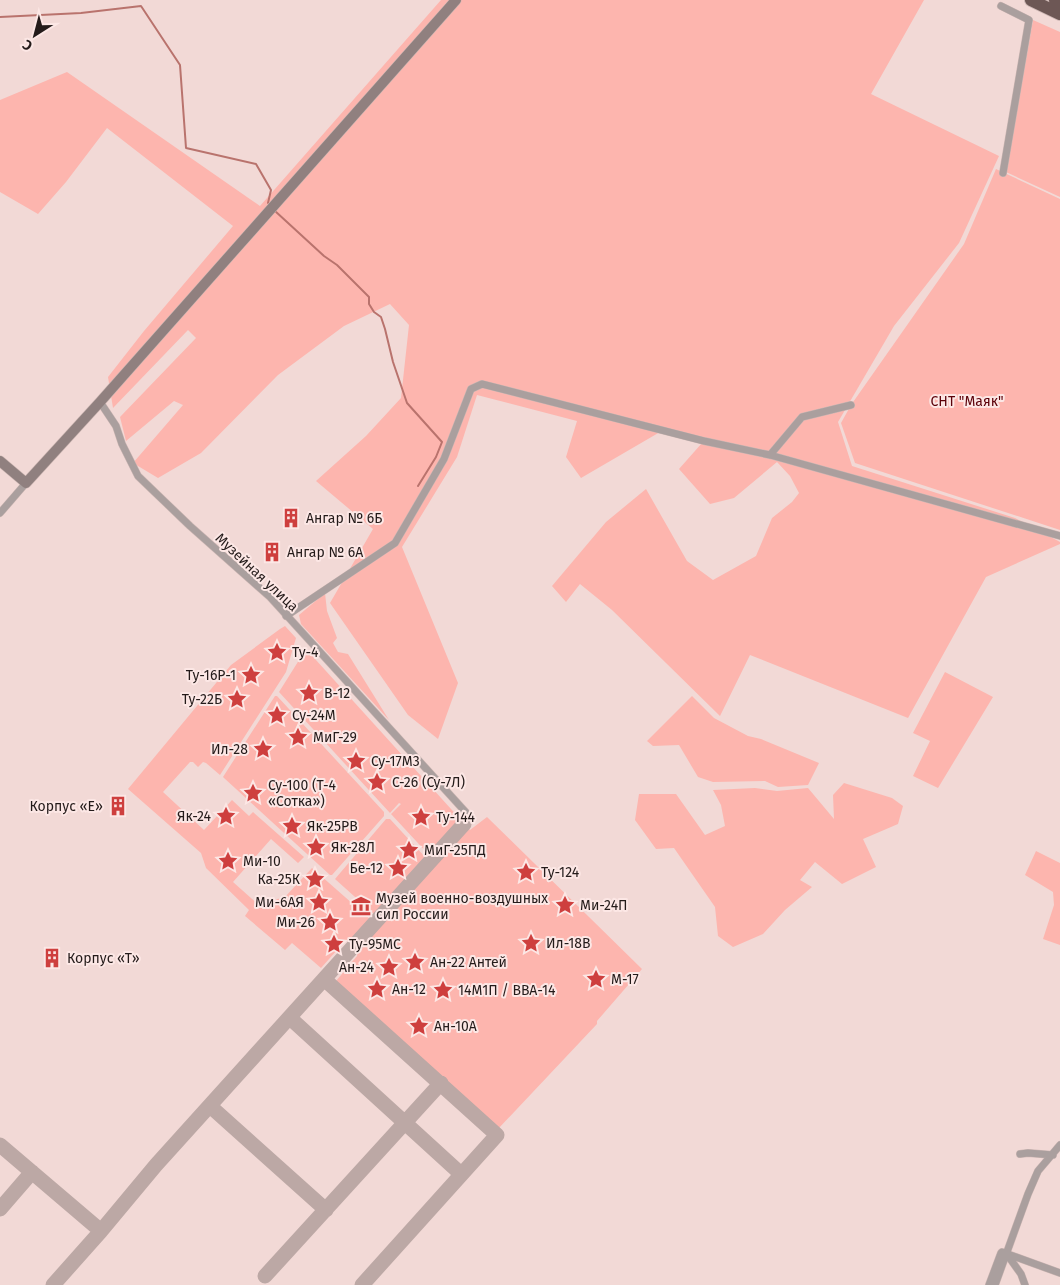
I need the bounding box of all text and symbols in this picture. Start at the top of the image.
north arrow [10,10,60,60]
text: С [19,36,36,54]
park label: СНТ "Маяк" [931,393,1003,410]
building icon: Ангар № 6Б [280,507,302,529]
place label: Ангар № 6Б [306,510,382,527]
street label: Музейная улица [212,530,302,615]
building icon: Ангар № 6А [261,541,283,563]
place label: Ангар № 6А [287,544,363,561]
place icon: Ту-4 [266,641,288,663]
place label: Ту-4 [292,644,319,661]
place icon: Ту-16Р-1 [240,664,262,686]
place label: Ту-16Р-1 [186,667,236,684]
place icon: В-12 [298,682,320,704]
place label: В-12 [324,685,350,702]
place icon: Ту-22Б [226,688,248,710]
place label: Ту-22Б [182,691,222,708]
place icon: Су-24М [266,704,288,726]
place label: Су-24М [292,707,336,724]
place icon: МиГ-29 [287,726,309,748]
place label: МиГ-29 [313,729,357,746]
place icon: Ил-28 [252,738,274,760]
place label: Ил-28 [211,741,248,758]
place icon: Су-17М3 [345,750,367,772]
place label: Су-17М3 [371,753,420,770]
place icon: С-26 (Су-7Л) [366,771,388,793]
place label: С-26 (Су-7Л) [392,774,465,791]
place label: Су-100 (Т-4 «Сотка») [268,777,337,810]
place icon: Су-100 (Т-4 «Сотка») [242,782,264,804]
building icon: Корпус «Е» [107,795,129,817]
place label: Корпус «Е» [30,798,103,815]
place icon: Як-24 [215,805,237,827]
place icon: Ту-144 [410,806,432,828]
place label: Як-24 [177,808,212,825]
place label: Ту-144 [436,809,476,826]
place icon: Як-25РВ [281,815,303,837]
place label: Як-25РВ [307,818,358,835]
place icon: Як-28Л [305,836,327,858]
place label: Як-28Л [331,839,375,856]
place icon: МиГ-25ПД [398,839,420,861]
place label: МиГ-25ПД [424,842,486,859]
place icon: Ми-10 [217,850,239,872]
place label: Ми-10 [243,853,281,870]
place icon: Бе-12 [387,857,409,879]
place label: Бе-12 [350,860,383,877]
place icon: Ту-124 [515,861,537,883]
place label: Ту-124 [541,864,580,881]
place icon: Ка-25К [304,868,326,890]
place label: Ка-25К [257,871,301,888]
place label: Музей военно-воздушных сил России [376,890,548,923]
place icon: Ми-6АЯ [308,891,330,913]
place label: Ми-6АЯ [255,894,304,911]
place icon: Ми-24П [554,894,576,916]
museum icon: Музей военно-воздушных сил России [350,895,372,917]
place label: Ми-24П [580,897,628,914]
place icon: Ми-26 [319,911,341,933]
place label: Ми-26 [277,914,315,931]
place icon: Ил-18В [520,932,542,954]
place icon: Ту-95МС [323,933,345,955]
place label: Ил-18В [546,935,591,952]
place label: Ту-95МС [349,936,401,953]
building icon: Корпус «Т» [41,947,63,969]
place label: Корпус «Т» [67,950,140,967]
place icon: Ан-22 Антей [404,951,426,973]
place label: Ан-22 Антей [430,954,507,971]
place icon: Ан-24 [378,956,400,978]
place label: Ан-24 [339,959,375,976]
place icon: М-17 [585,968,607,990]
place label: М-17 [611,971,639,988]
place icon: Ан-12 [366,978,388,1000]
place icon: 14М1П / ВВА-14 [432,979,454,1001]
place label: Ан-12 [392,981,426,998]
place label: 14М1П / ВВА-14 [458,982,556,999]
place icon: Ан-10А [408,1015,430,1037]
place label: Ан-10А [434,1018,477,1035]

